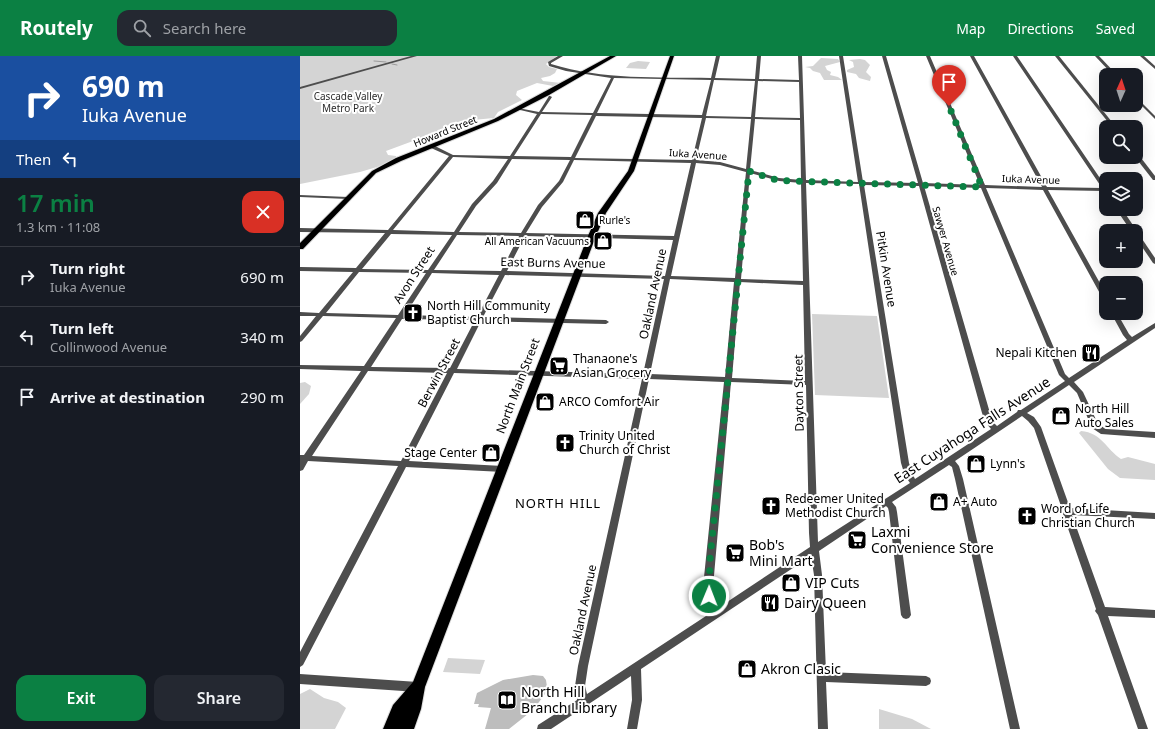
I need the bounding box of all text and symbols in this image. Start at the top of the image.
search box [117,10,397,46]
text: Routely [20,15,93,41]
icon: search [131,17,153,39]
text: Search here [163,18,246,38]
text: Map [956,19,985,38]
text: Directions [1007,19,1074,38]
text: Saved [1096,19,1135,38]
pin [932,65,966,106]
text: 690 m [82,67,165,105]
north arrow [1099,68,1143,112]
map controls [1099,68,1143,320]
icon: arrive [938,71,960,93]
icon: right [16,72,68,124]
park label: Cascade Valley Metro Park [314,89,383,115]
text: Iuka Avenue [82,103,187,127]
street label: Howard Street [411,112,479,150]
button: search [1099,120,1143,164]
street label: Iuka Avenue [668,145,728,163]
icon: left [59,148,81,170]
text: Then [16,149,51,169]
street label: Iuka Avenue [1002,171,1061,187]
button: layers [1099,172,1143,216]
text: 17 min [16,186,95,219]
button: close [242,191,284,233]
street label: Sawyer Avenue [929,205,963,278]
shop icon: Rurle's [574,209,596,231]
place label: Rurle's [599,213,631,227]
text: 1.3 km · 11:08 [16,218,100,236]
button: + [1099,224,1143,268]
shop icon: All American Vacuums [592,230,614,252]
street label: Pitkin Avenue [872,230,901,308]
place label: All American Vacuums [485,234,589,248]
street label: Avon Street [389,242,439,307]
street label: Oakland Avenue [635,247,670,341]
street label: East Burns Avenue [500,253,606,272]
text: Turn right [50,258,125,278]
icon: right [16,266,38,288]
text: 690 m [240,267,284,287]
button: − [1099,276,1143,320]
text: Iuka Avenue [50,278,126,296]
place label: North Hill Community Baptist Church [427,297,551,328]
church icon: North Hill Community Baptist Church [402,302,424,324]
text: Turn left [50,318,114,338]
icon: left [16,326,38,348]
text: 340 m [240,327,284,347]
street label: Berwin Street [413,335,464,410]
street label: North Main Street [492,335,544,436]
text: Collinwood Avenue [50,338,167,356]
restaurant icon: Nepali Kitchen [1080,342,1102,364]
place label: Nepali Kitchen [995,344,1077,361]
place label: Thanaone's Asian Grocery [573,350,652,381]
street label: Dayton Street [789,354,808,432]
supermarket icon: Thanaone's Asian Grocery [548,355,570,377]
street label: East Cuyahoga Falls Avenue [890,372,1054,487]
icon: arrive [16,386,38,408]
text: Arrive at destination [50,387,205,407]
text: 290 m [240,387,284,407]
shop icon: ARCO Comfort Air [534,391,556,413]
place label: ARCO Comfort Air [559,393,660,410]
place label: North Hill Auto Sales [1075,400,1134,431]
shop icon: North Hill Auto Sales [1050,405,1072,427]
place label: Trinity United Church of Christ [579,427,671,458]
church icon: Trinity United Church of Christ [554,432,576,454]
shop icon: Stage Center [480,442,502,464]
place label: Stage Center [404,444,477,461]
shop icon: Lynn's [965,453,987,475]
place label: Lynn's [990,455,1025,472]
place label: Redeemer United Methodist Church [785,490,886,521]
shop icon: A+ Auto [928,491,950,513]
place label: A+ Auto [953,493,997,510]
district label: NORTH HILL [515,494,601,512]
church icon: Redeemer United Methodist Church [760,495,782,517]
place label: Word of Life Christian Church [1041,500,1135,531]
church icon: Word of Life Christian Church [1016,505,1038,527]
place label: Laxmi Convenience Store [871,522,994,557]
supermarket icon: Laxmi Convenience Store [846,529,868,551]
place label: Bob's Mini Mart [749,535,813,570]
supermarket icon: Bob's Mini Mart [724,542,746,564]
street label: Oakland Avenue [565,563,600,657]
shop icon: VIP Cuts [780,572,802,594]
place label: VIP Cuts [805,573,860,592]
position arrow [688,575,730,617]
restaurant icon: Dairy Queen [759,592,781,614]
place label: Dairy Queen [784,593,866,612]
shop icon: Akron Clasic [736,658,758,680]
place label: Akron Clasic [761,659,841,678]
button: Exit [16,675,146,721]
button: Share [154,675,284,721]
place label: North Hill Branch Library [521,682,618,717]
library icon: North Hill Branch Library [496,689,518,711]

